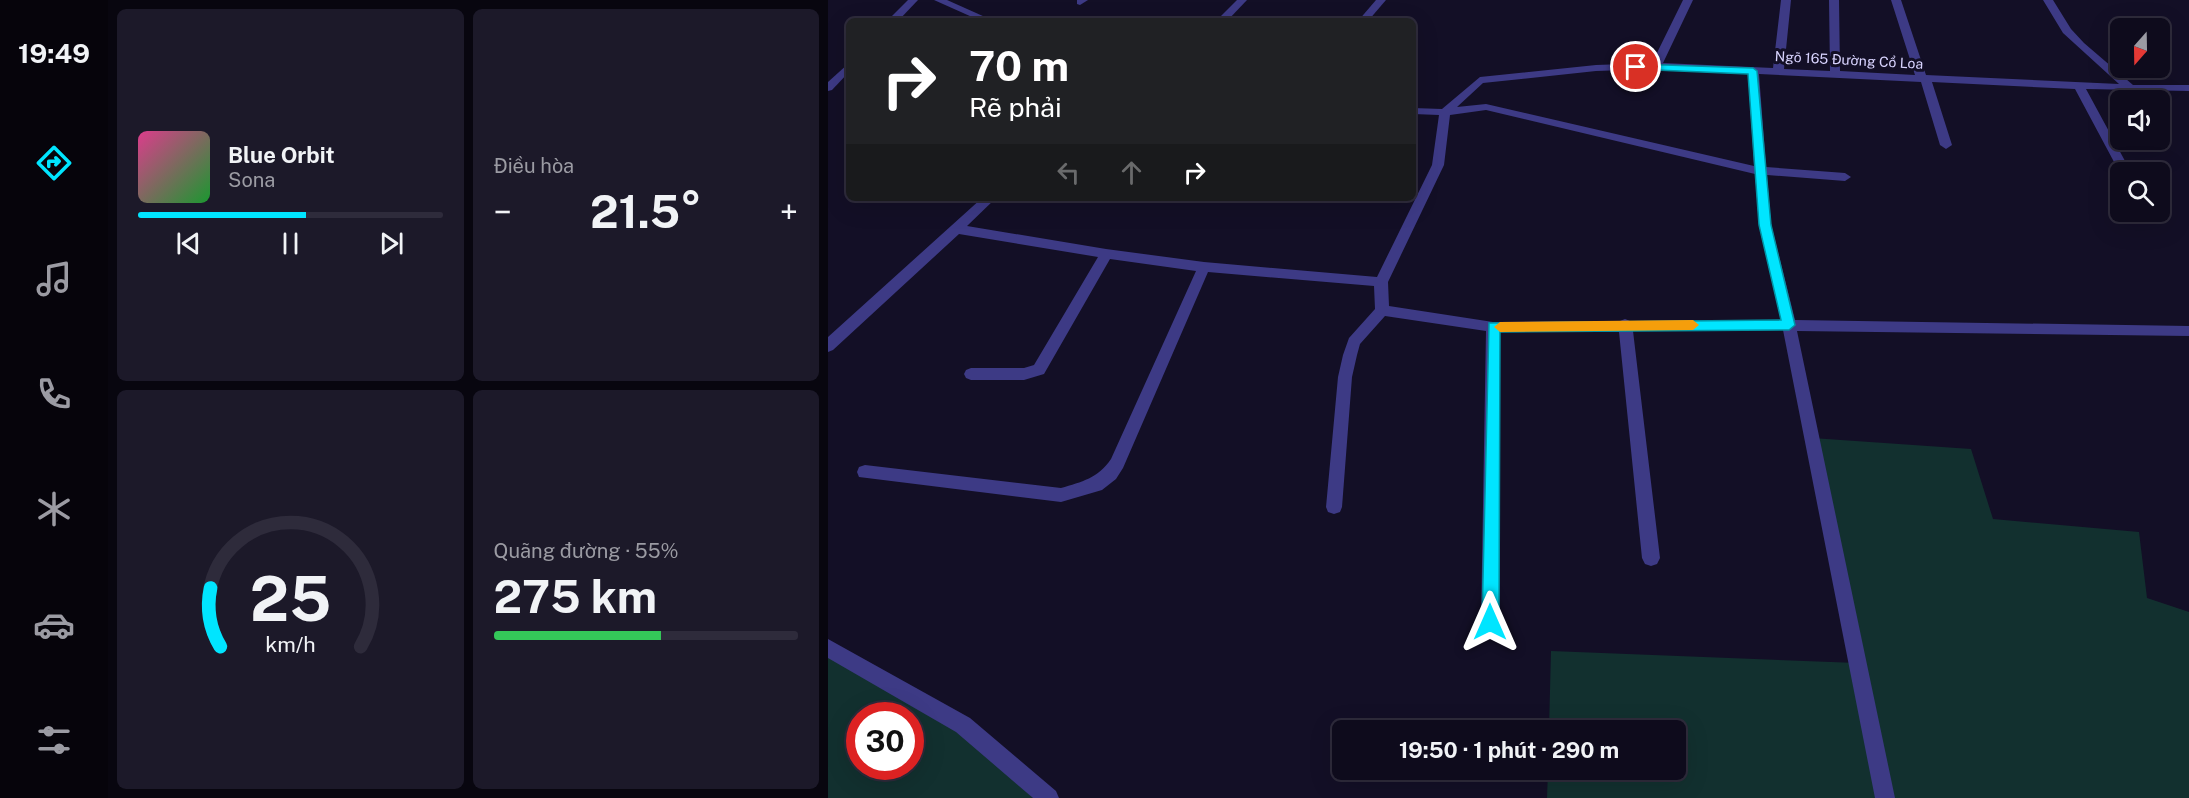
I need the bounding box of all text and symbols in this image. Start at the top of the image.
north arrow [2110,18,2170,78]
map controls [2110,18,2170,222]
text: 19:49 [18,37,90,69]
text: 70 m [969,41,1069,90]
pin [1610,41,1661,92]
icon: right [870,42,948,120]
street label: Ngõ 165 Đường Cổ Loa [1774,48,1924,72]
icon: arrive [1619,50,1652,83]
button: sound [2110,90,2170,150]
text: Rẽ phải [969,91,1062,123]
icon: directions [33,142,75,184]
text: Blue Orbit [228,142,335,168]
text: Điều hòa [494,154,574,178]
icon: left [1052,156,1085,189]
icon: ahead [1115,156,1148,189]
icon: right [1178,156,1211,189]
button: search [2110,162,2170,222]
text: Sona [228,168,275,192]
text: 21.5° [590,185,702,238]
text: − [494,193,512,231]
text: + [780,193,798,231]
icon: previous [172,227,205,260]
icon: pause [274,227,307,260]
icon: next [375,227,408,260]
icon: music [33,258,75,300]
icon: phone [33,373,75,415]
icon: climate [33,488,75,530]
text: Quãng đường · 55% [494,539,679,563]
text: 25 [249,562,331,635]
text: 275 km [494,570,657,623]
position arrow [1458,590,1522,654]
icon: car [33,604,75,646]
text: km/h [265,632,315,657]
speed limit sign: 30 [846,702,924,780]
icon: filters [33,719,75,761]
text: 19:50 · 1 phút · 290 m [1399,737,1619,763]

